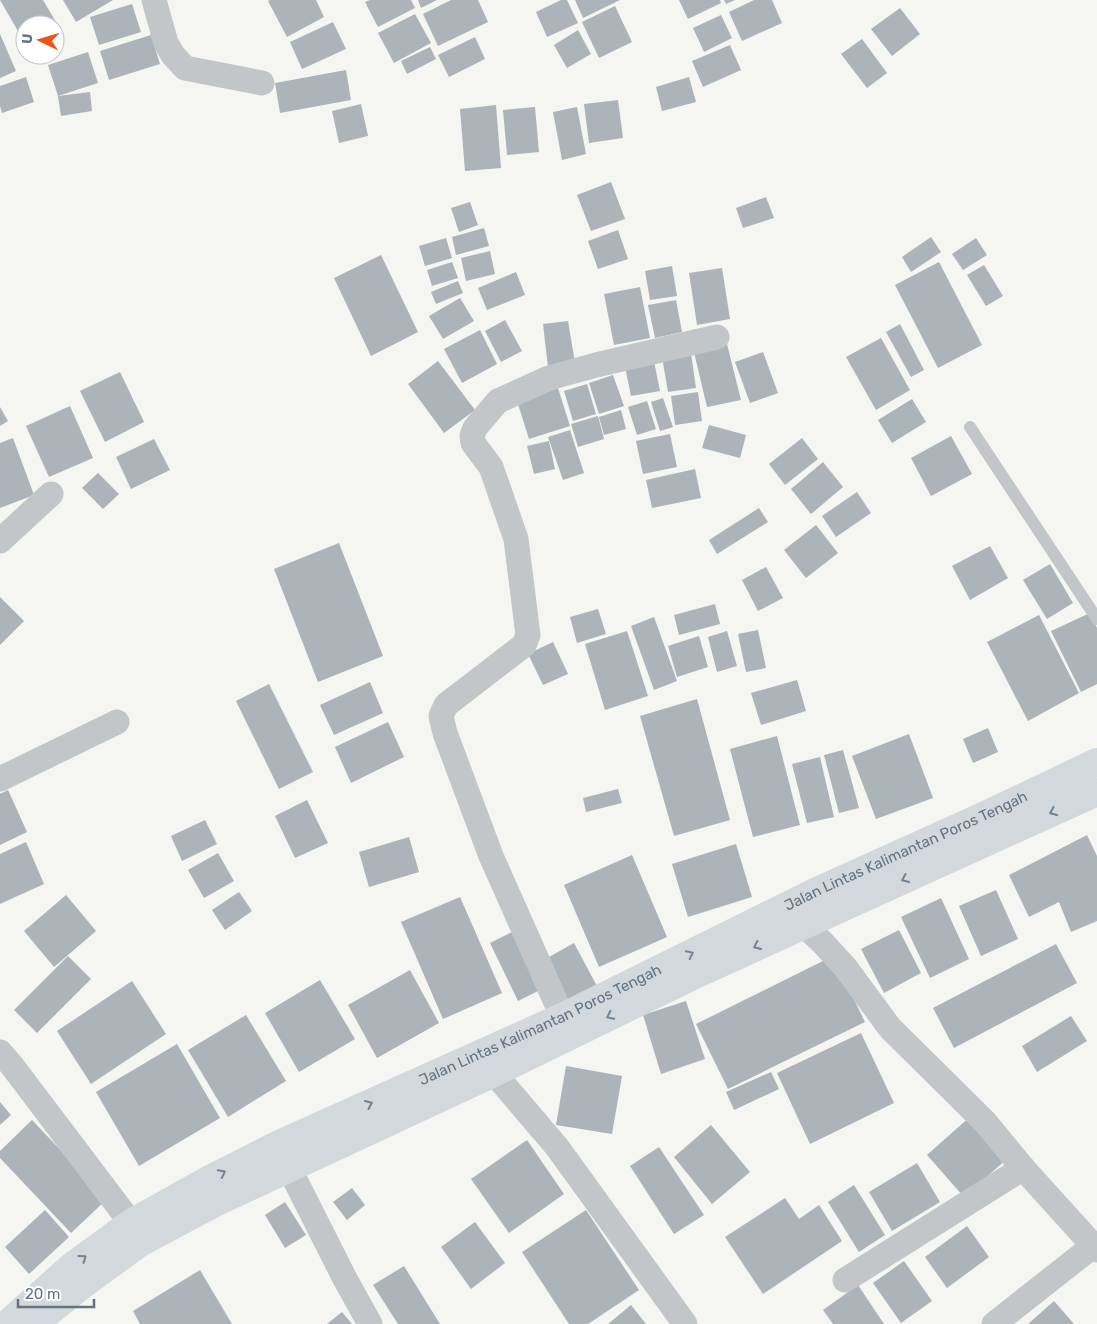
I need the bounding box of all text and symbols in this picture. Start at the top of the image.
north arrow [15,15,65,65]
text: U [19,33,36,45]
street label: Jalan Lintas Kalimantan Poros Tengah [781,787,1030,915]
one-way arrow [1049,806,1058,816]
one-way arrow [901,873,910,883]
one-way arrow [753,940,762,951]
one-way arrow [685,949,694,960]
street label: Jalan Lintas Kalimantan Poros Tengah [416,960,664,1089]
one-way arrow [606,1010,615,1021]
one-way arrow [364,1100,373,1110]
one-way arrow [217,1169,226,1179]
one-way arrow [77,1255,86,1263]
scale bar [18,1276,94,1308]
text: 20 m [25,1285,60,1303]

